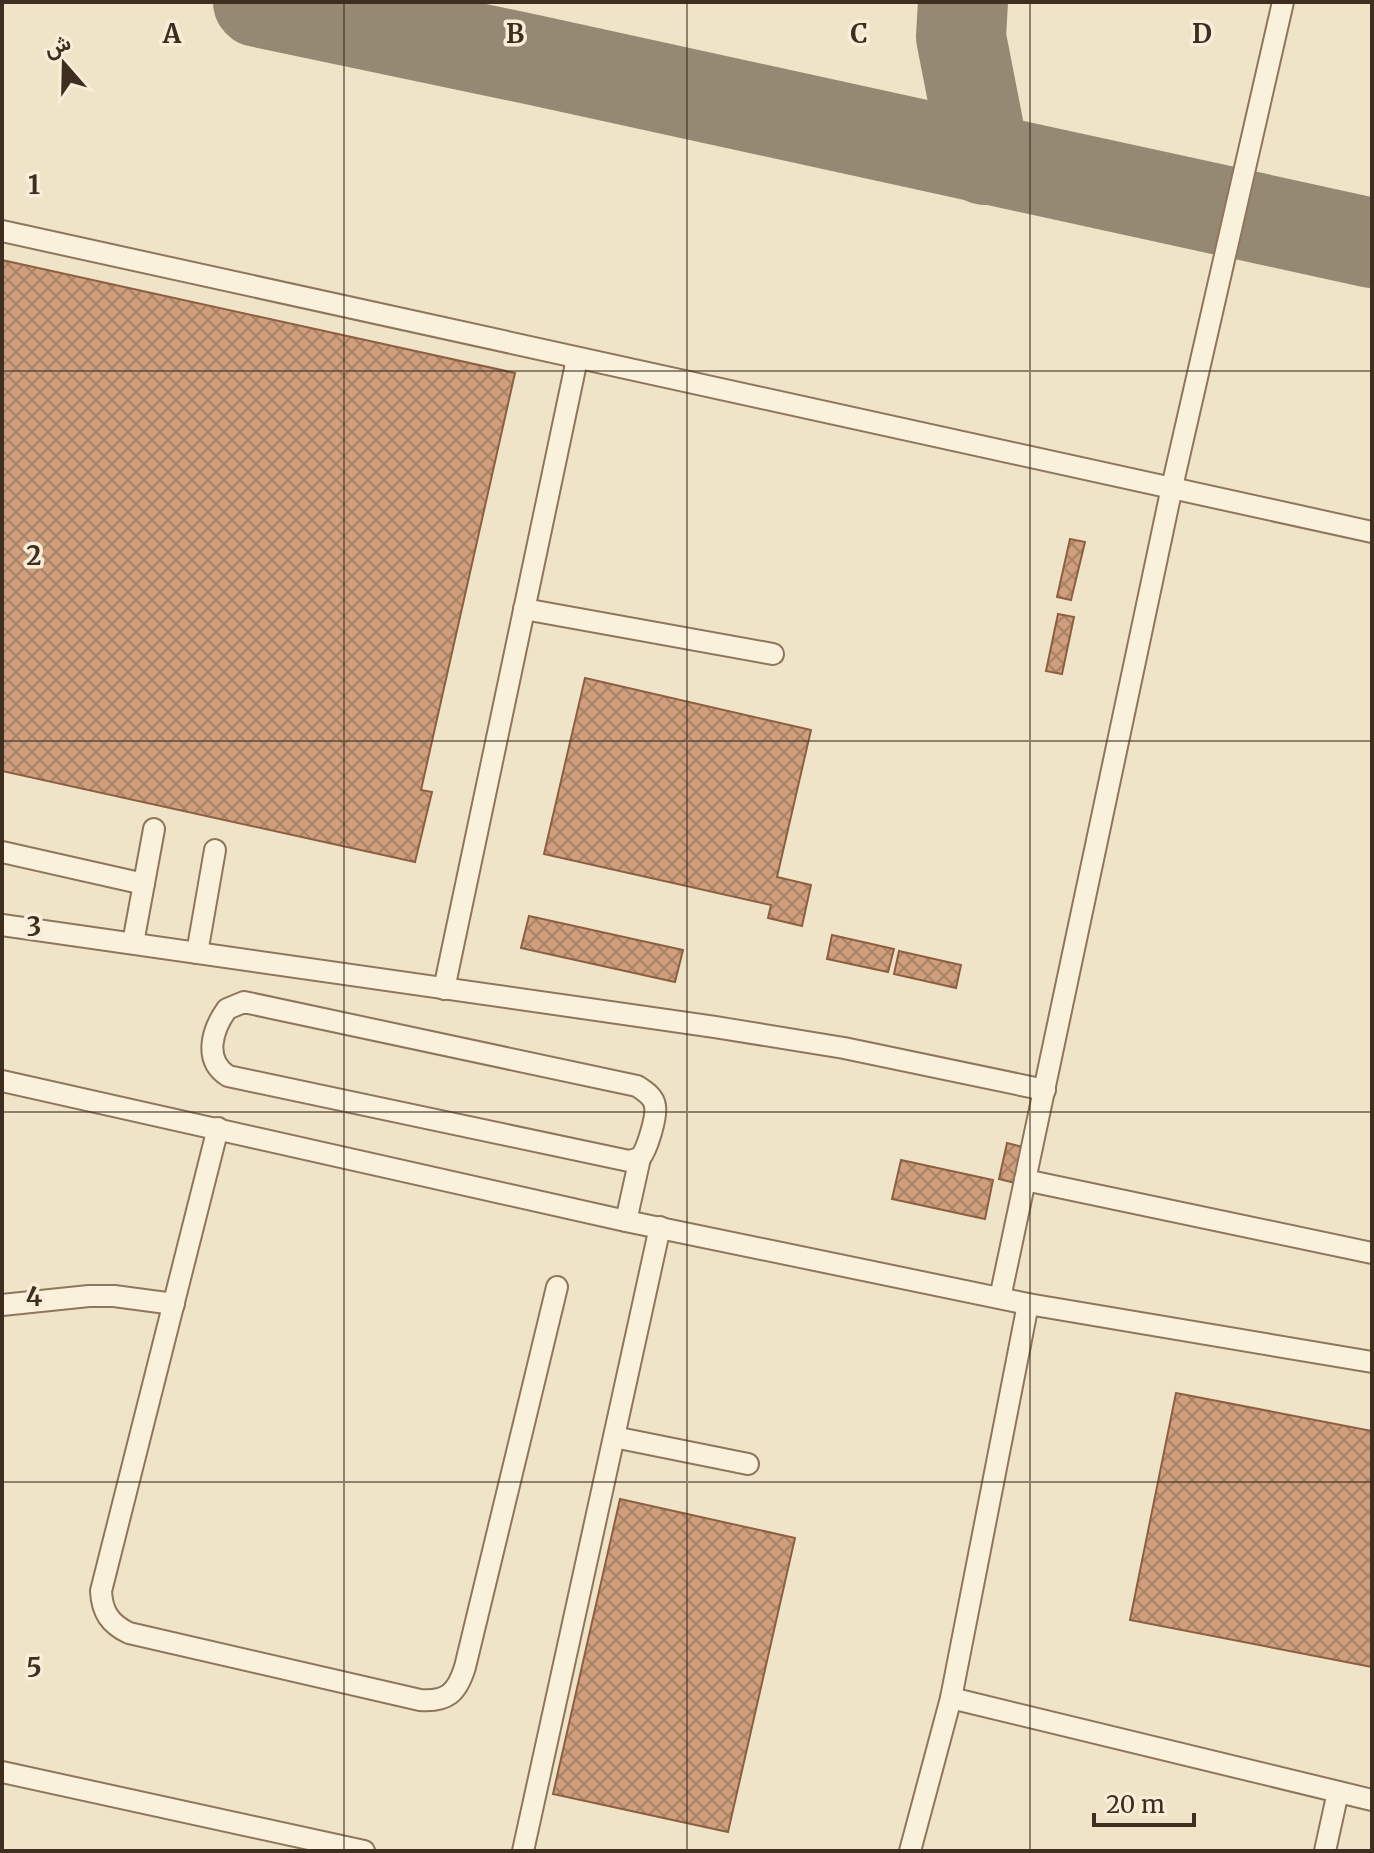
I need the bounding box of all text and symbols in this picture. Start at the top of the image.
text: A [162,17,182,50]
text: B [506,17,524,50]
text: C [850,17,868,50]
text: D [1192,17,1212,50]
north arrow [24,24,104,104]
text: ش [40,28,74,63]
text: 1 [28,168,40,201]
text: 2 [26,539,42,572]
text: 3 [27,910,41,943]
text: 4 [26,1280,43,1313]
text: 5 [26,1651,42,1684]
scale bar [1094,1777,1194,1827]
text: 20 m [1106,1789,1165,1820]

